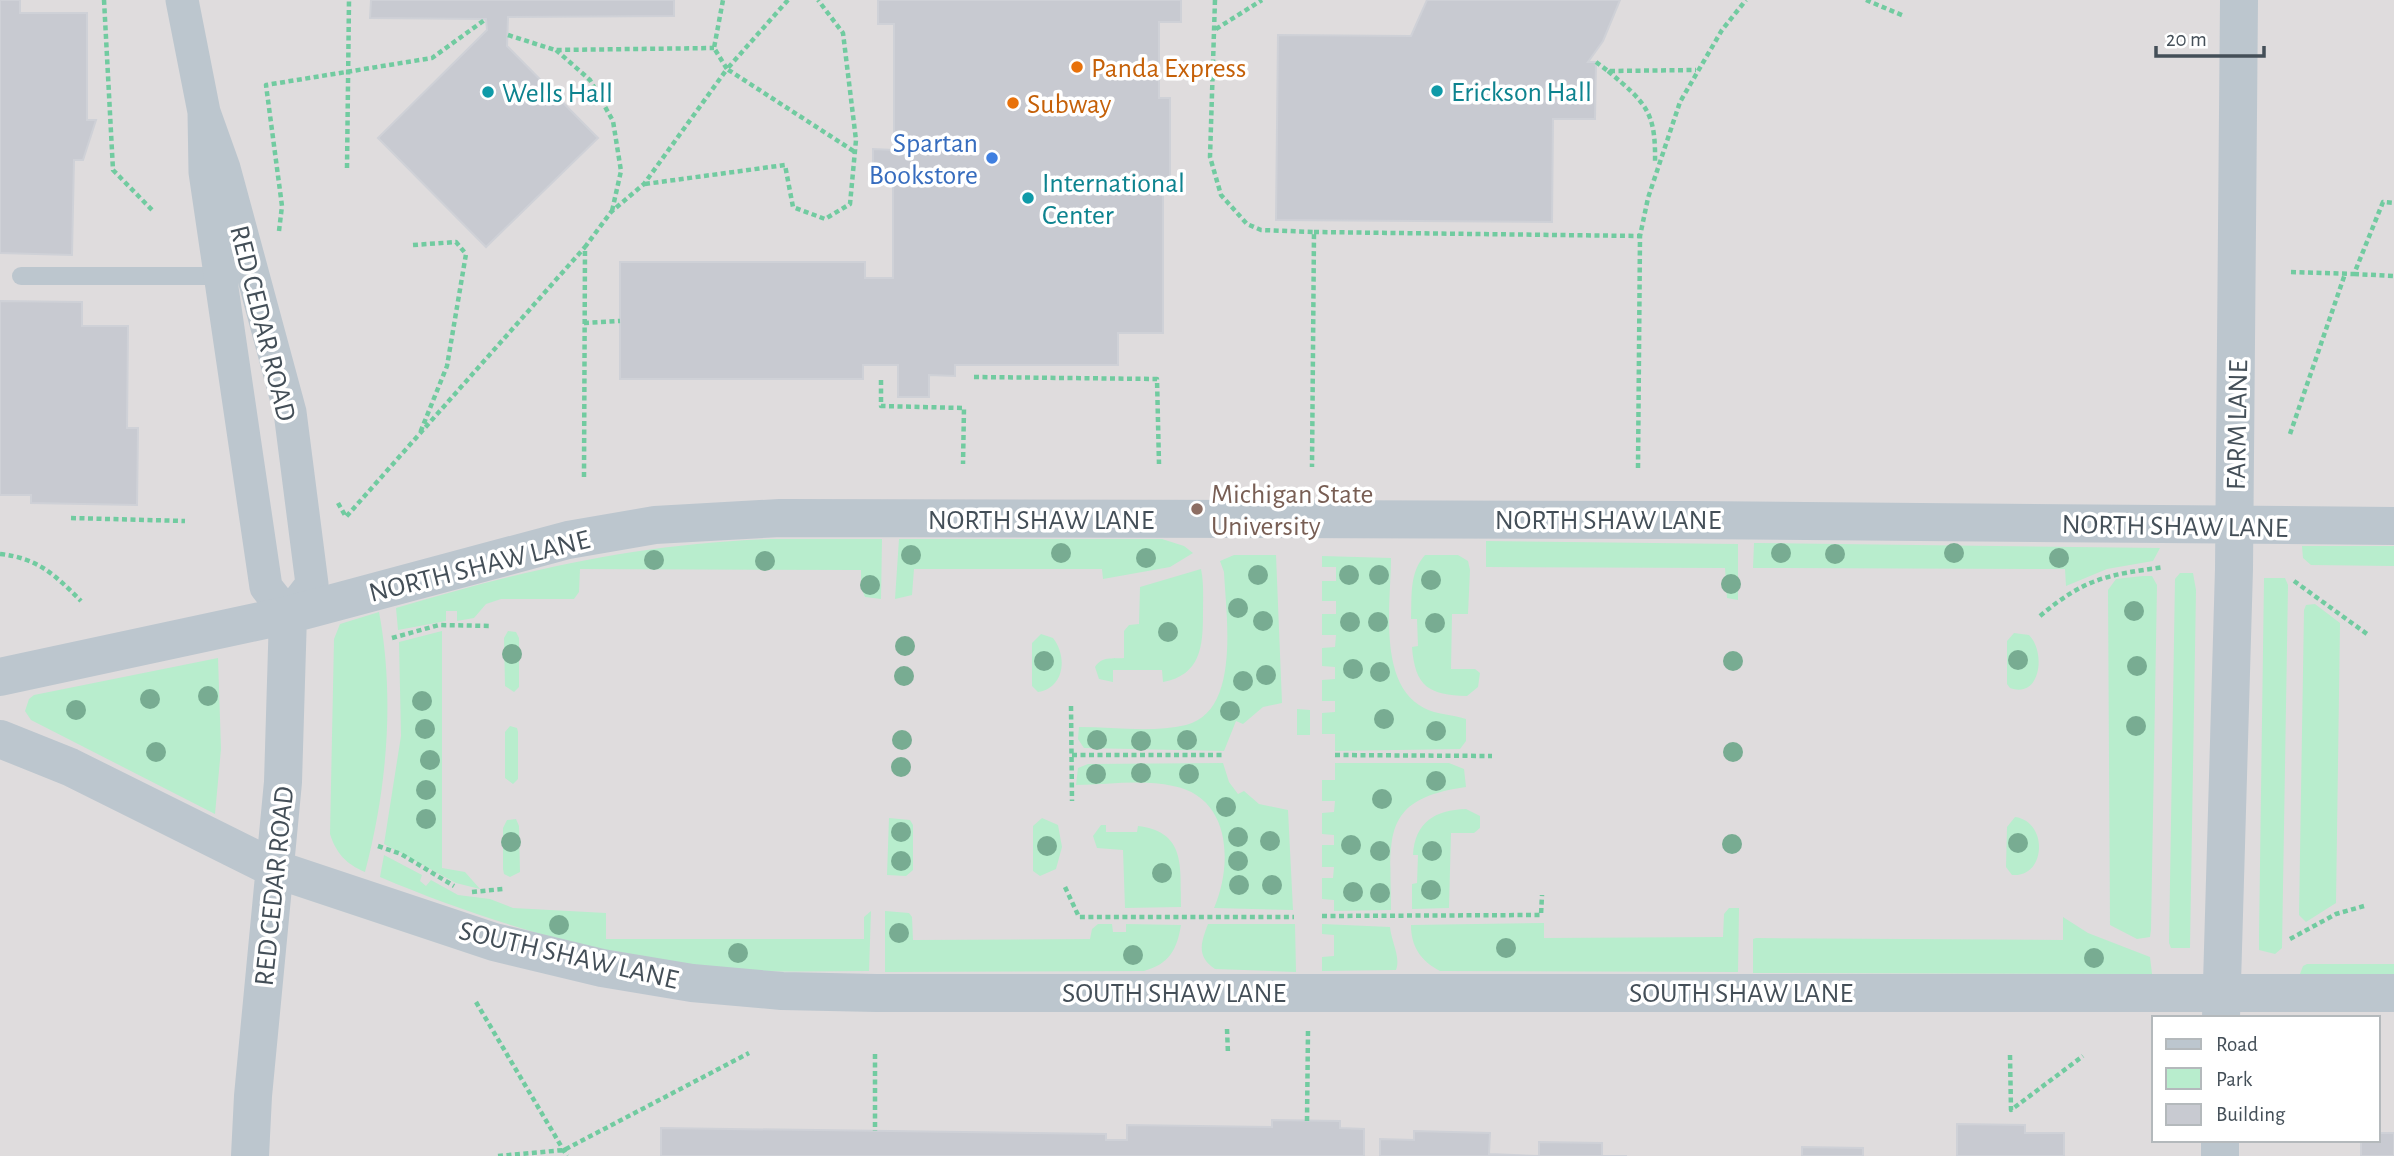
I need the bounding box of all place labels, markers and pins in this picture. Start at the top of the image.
place label: Panda Express [1091,55,1246,83]
marker: Panda Express [1069,59,1085,75]
place label: Erickson Hall [1451,79,1592,107]
place label: Wells Hall [502,80,613,108]
marker: Erickson Hall [1429,83,1445,99]
marker: Wells Hall [480,84,496,100]
place label: Subway [1027,91,1111,119]
marker: Subway [1005,95,1021,111]
place label: Spartan Bookstore [869,130,978,190]
marker: Spartan Bookstore [984,150,1000,166]
place label: International Center [1042,170,1185,230]
marker: International Center [1020,190,1036,206]
place label: Michigan State University [1211,481,1374,541]
marker: Michigan State University [1189,501,1205,517]

